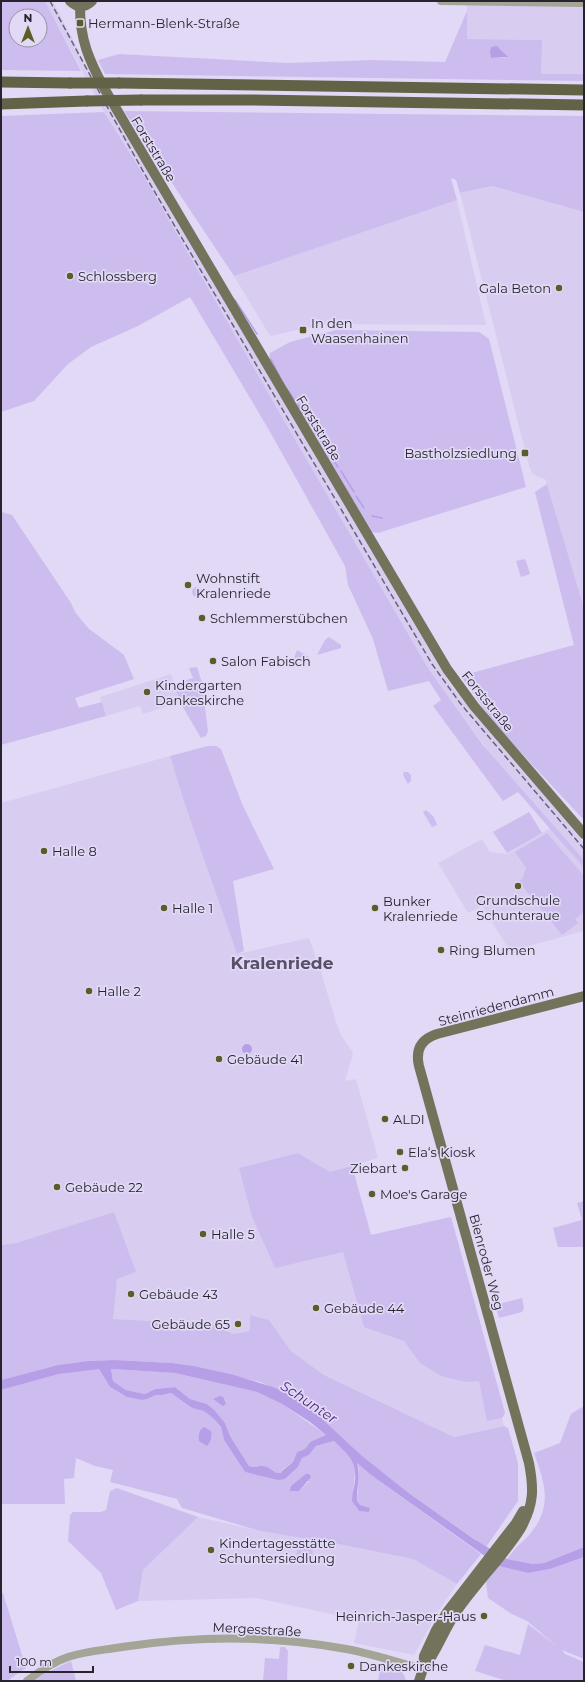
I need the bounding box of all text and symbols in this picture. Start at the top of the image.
north arrow [8,8,48,48]
text: N [24,11,32,25]
place label: Hermann-Blenk-Straße [88,15,240,31]
marker: Hermann-Blenk-Straße [75,18,85,28]
street label: Forststraße [128,113,180,185]
place label: Schlossberg [78,268,157,284]
marker: Schlossberg [65,271,75,281]
place label: Gala Beton [479,280,551,296]
marker: Gala Beton [554,283,564,293]
place label: In den Waasenhainen [311,315,408,346]
marker: In den Waasenhainen [298,325,308,335]
street label: Forststraße [293,392,345,464]
place label: Bastholzsiedlung [404,445,517,461]
marker: Bastholzsiedlung [520,448,530,458]
place label: Wohnstift Kralenriede [196,570,271,601]
marker: Wohnstift Kralenriede [183,580,193,590]
place label: Schlemmerstübchen [210,610,348,626]
marker: Schlemmerstübchen [197,613,207,623]
place label: Salon Fabisch [221,653,311,669]
marker: Salon Fabisch [208,656,218,666]
street label: Forststraße [459,667,517,735]
place label: Kindergarten Dankeskirche [155,677,244,708]
marker: Kindergarten Dankeskirche [142,687,152,697]
place label: Halle 8 [52,843,97,859]
marker: Halle 8 [39,846,49,856]
marker: Grundschule Schunteraue [513,881,523,891]
place label: Grundschule Schunteraue [476,892,560,923]
place label: Bunker Kralenriede [383,893,458,924]
place label: Halle 1 [172,900,213,916]
marker: Halle 1 [159,903,169,913]
marker: Bunker Kralenriede [370,903,380,913]
place label: Ring Blumen [449,942,535,958]
marker: Ring Blumen [436,945,446,955]
district label: Kralenriede [231,953,334,973]
place label: Halle 2 [97,983,141,999]
street label: Steinriedendamm [436,983,556,1029]
marker: Halle 2 [84,986,94,996]
place label: Gebäude 41 [227,1051,303,1067]
marker: Gebäude 41 [214,1054,224,1064]
place label: ALDI [393,1111,425,1127]
marker: ALDI [380,1114,390,1124]
place label: Ela‘s Kiosk [408,1144,475,1160]
marker: Ela‘s Kiosk [395,1147,405,1157]
place label: Ziebart [350,1160,397,1176]
marker: Ziebart [400,1163,410,1173]
place label: Gebäude 22 [65,1179,143,1195]
marker: Gebäude 22 [52,1182,62,1192]
place label: Moe's Garage [380,1186,467,1202]
marker: Moe's Garage [367,1189,377,1199]
street label: Bienroder Weg [466,1212,508,1312]
place label: Halle 5 [211,1226,255,1242]
marker: Halle 5 [198,1229,208,1239]
place label: Gebäude 43 [139,1286,218,1302]
marker: Gebäude 43 [126,1289,136,1299]
place label: Gebäude 44 [324,1300,405,1316]
marker: Gebäude 44 [311,1303,321,1313]
place label: Gebäude 65 [152,1316,230,1332]
marker: Gebäude 65 [233,1319,243,1329]
water label: Schunter [277,1377,341,1428]
place label: Kindertagesstätte Schuntersiedlung [219,1535,336,1566]
marker: Kindertagesstätte Schuntersiedlung [206,1545,216,1555]
place label: Heinrich-Jasper-Haus [335,1608,476,1624]
marker: Heinrich-Jasper-Haus [479,1611,489,1621]
street label: Mergesstraße [212,1619,302,1639]
scale bar [10,1648,93,1674]
text: 100 m [16,1654,52,1669]
place label: Dankeskirche [359,1658,448,1674]
marker: Dankeskirche [346,1661,356,1671]

